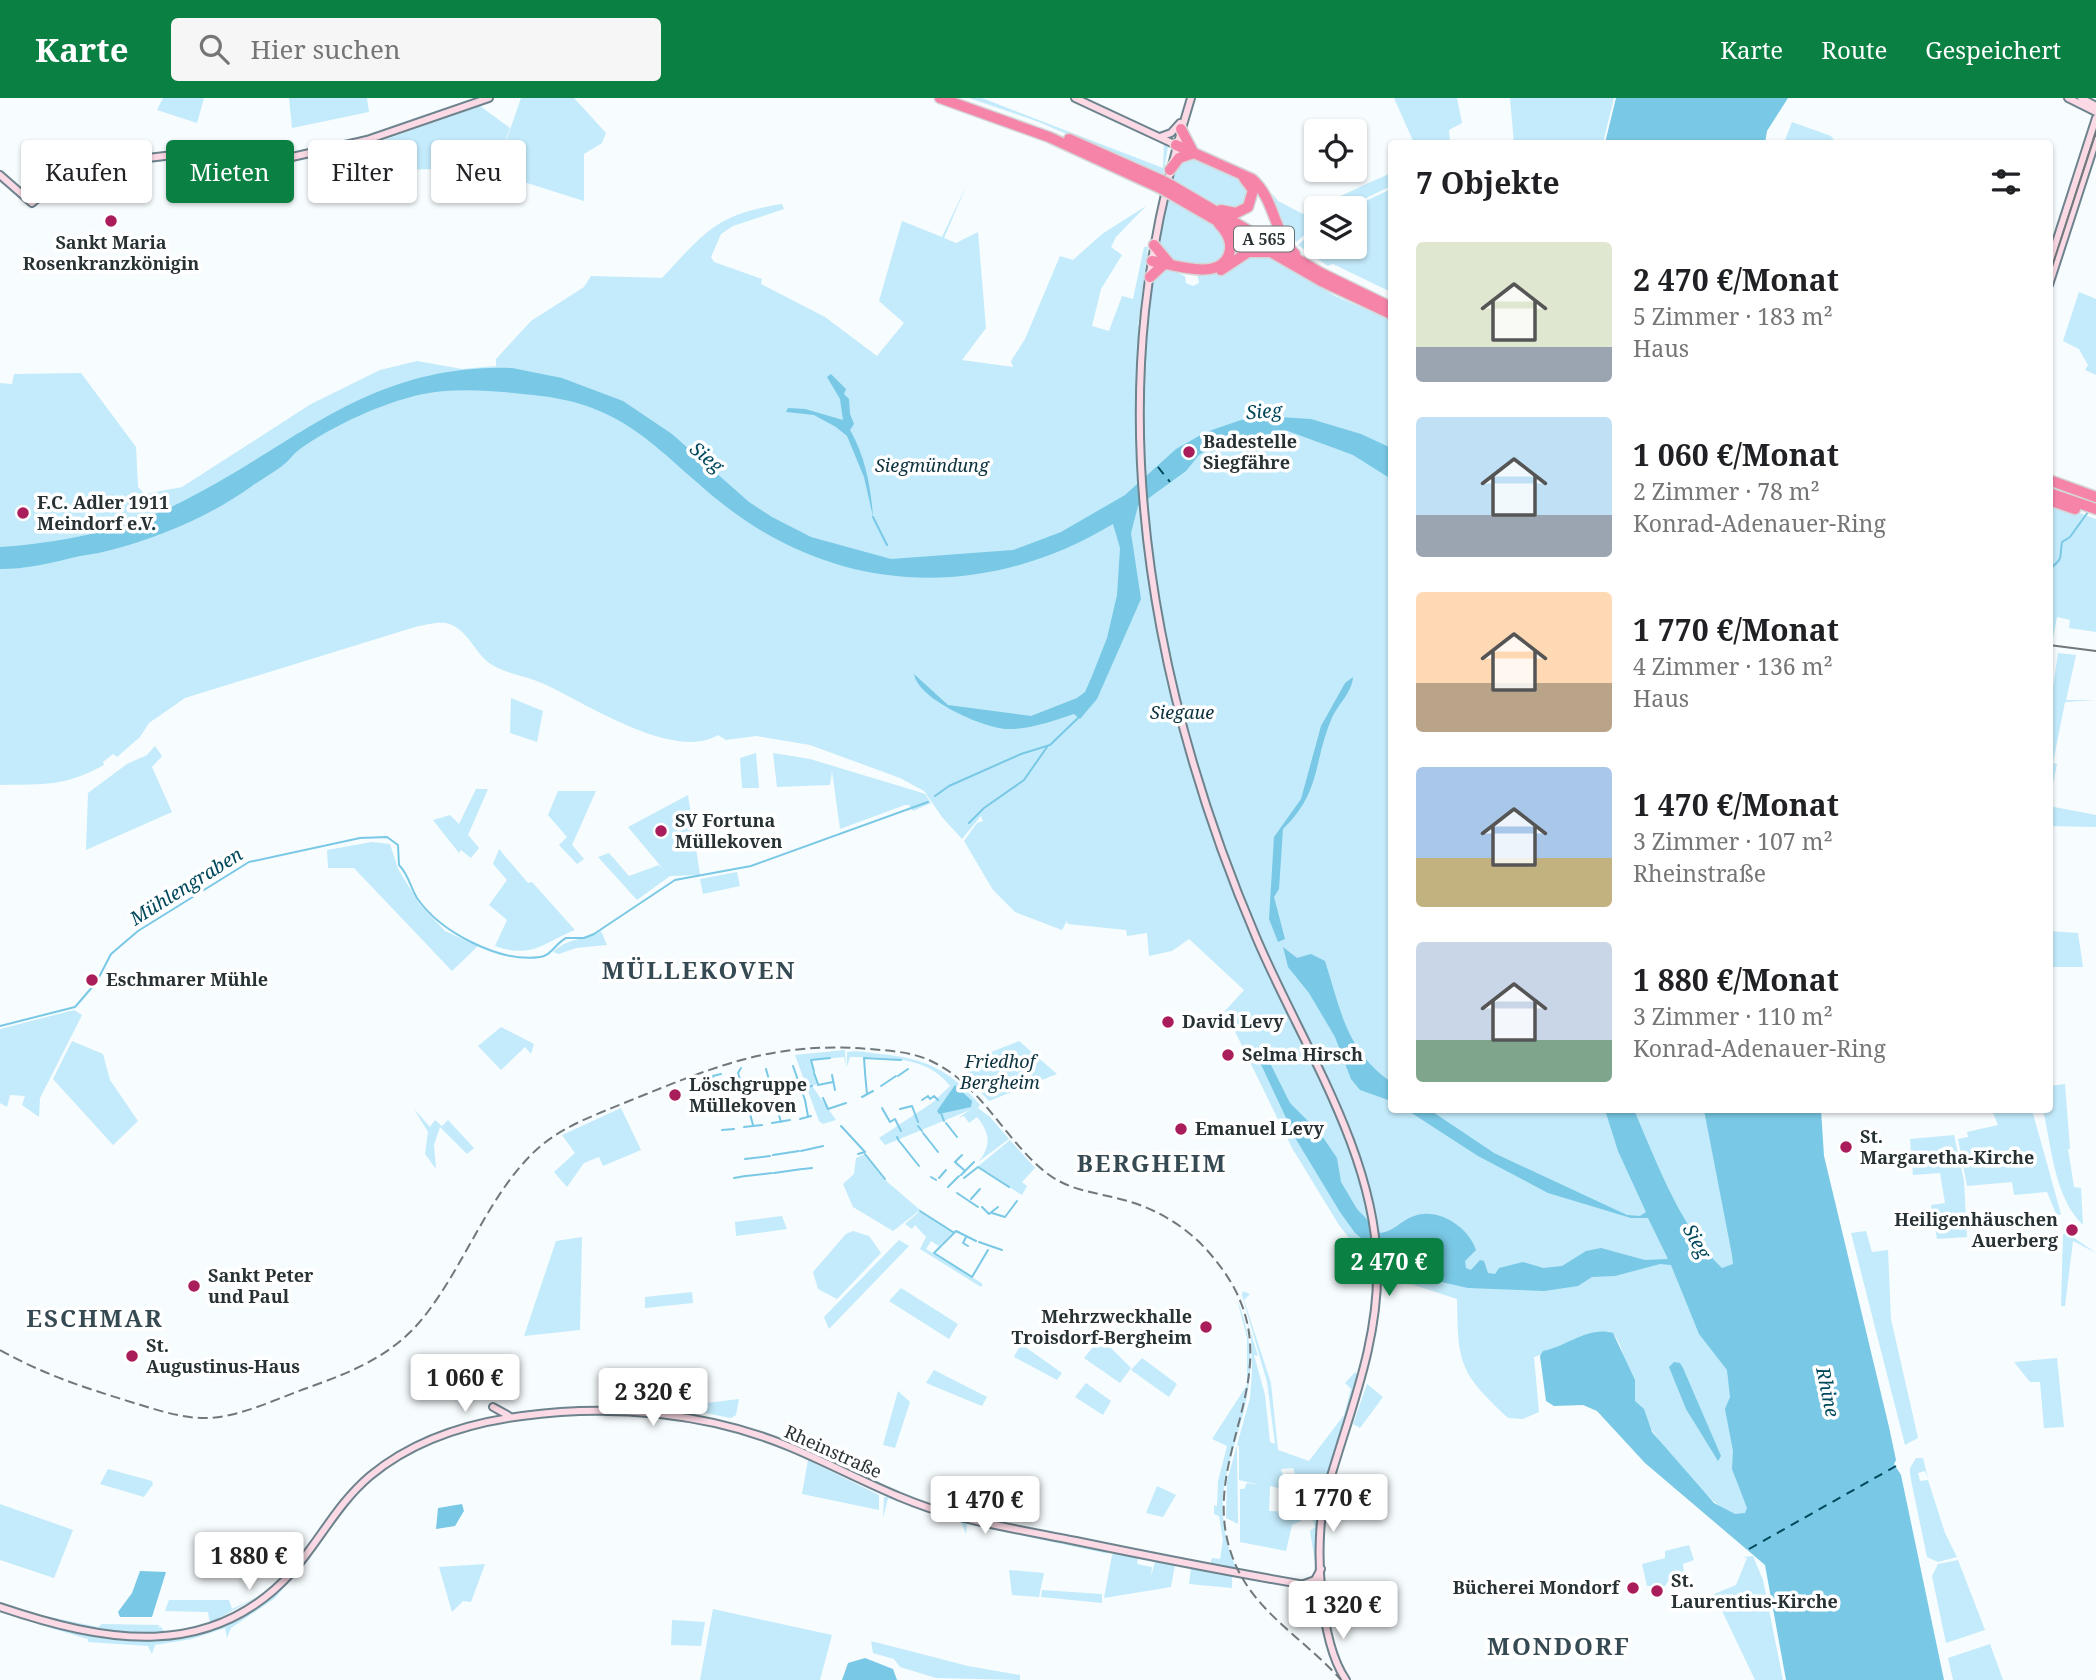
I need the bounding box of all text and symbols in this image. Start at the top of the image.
search box [171,18,661,81]
text: Karte [35,27,129,72]
icon: search [195,30,233,68]
text: Hier suchen [251,31,401,67]
text: Karte [1720,33,1783,66]
text: Route [1821,33,1887,66]
text: Gespeichert [1925,33,2061,66]
map controls [1304,119,1367,259]
button: locate [1304,119,1367,182]
chip: Kaufen [21,140,152,203]
chip: Mieten [166,140,294,203]
chip: Filter [308,140,417,203]
chip: Neu [431,140,526,203]
text: 7 Objekte [1416,162,1560,203]
icon: filters [1987,163,2025,201]
button: layers [1304,196,1367,259]
marker: Sankt Maria Rosenkranzkönigin [103,213,119,229]
road number: A 565 [1234,226,1294,252]
place label: Sankt Maria Rosenkranzkönigin [23,230,199,275]
text: 2 470 €/Monat [1633,259,1839,300]
icon: home [1472,270,1556,354]
text: 5 Zimmer · 183 m² [1633,300,1833,332]
text: Haus [1633,332,1689,364]
water label: Sieg [1245,397,1284,425]
place label: Badestelle Siegfähre [1203,429,1297,474]
text: 1 060 €/Monat [1633,434,1839,475]
water label: Sieg [685,436,730,479]
marker: Badestelle Siegfähre [1181,444,1197,460]
icon: home [1472,445,1556,529]
park label: Siegmündung [875,453,990,477]
text: 2 Zimmer · 78 m² [1633,475,1820,507]
place label: F.C. Adler 1911 Meindorf e.V. [37,490,169,535]
marker: F.C. Adler 1911 Meindorf e.V. [15,505,31,521]
text: Konrad-Adenauer-Ring [1633,507,1886,539]
text: 1 770 €/Monat [1633,609,1839,650]
icon: home [1472,620,1556,704]
text: 4 Zimmer · 136 m² [1633,650,1833,682]
text: Haus [1633,682,1689,714]
park label: Siegaue [1150,700,1214,724]
text: 1 470 €/Monat [1633,784,1839,825]
icon: home [1472,795,1556,879]
place label: SV Fortuna Müllekoven [675,808,782,853]
marker: SV Fortuna Müllekoven [653,823,669,839]
text: 3 Zimmer · 107 m² [1633,825,1833,857]
water label: Mühlengraben [124,841,248,932]
text: Rheinstraße [1633,857,1766,889]
district label: MÜLLEKOVEN [602,953,796,986]
text: 1 880 €/Monat [1633,959,1839,1000]
place label: Eschmarer Mühle [106,967,268,991]
icon: home [1472,970,1556,1054]
marker: Eschmarer Mühle [84,972,100,988]
text: 3 Zimmer · 110 m² [1633,1000,1833,1032]
place label: David Levy [1182,1009,1284,1033]
marker: David Levy [1160,1014,1176,1030]
text: Konrad-Adenauer-Ring [1633,1032,1886,1064]
place label: Selma Hirsch [1242,1042,1363,1066]
marker: Selma Hirsch [1220,1047,1236,1063]
park label: Friedhof Bergheim [959,1049,1040,1094]
place label: Löschgruppe Müllekoven [689,1072,807,1117]
marker: Löschgruppe Müllekoven [667,1087,683,1103]
place label: Emanuel Levy [1195,1116,1325,1140]
marker: Emanuel Levy [1173,1121,1189,1137]
place label: St. Margaretha-Kirche [1860,1124,2034,1169]
marker: St. Margaretha-Kirche [1838,1139,1854,1155]
district label: BERGHEIM [1077,1146,1227,1179]
place label: Heiligenhäuschen Auerberg [1894,1207,2059,1252]
water label: Sieg [1677,1219,1718,1264]
marker: Heiligenhäuschen Auerberg [2064,1222,2080,1238]
pin: 2 470 € [1324,1238,1454,1298]
text: 2 470 € [1351,1245,1427,1277]
place label: Sankt Peter und Paul [208,1263,314,1308]
marker: Sankt Peter und Paul [186,1278,202,1294]
district label: ESCHMAR [26,1301,164,1334]
place label: Mehrzweckhalle Troisdorf-Bergheim [1011,1304,1192,1349]
marker: Mehrzweckhalle Troisdorf-Bergheim [1198,1319,1214,1335]
place label: St. Augustinus-Haus [146,1333,300,1378]
marker: St. Augustinus-Haus [124,1348,140,1364]
pin: 1 060 € [400,1354,530,1414]
text: 1 060 € [427,1361,503,1393]
water label: Rhine [1810,1364,1846,1419]
pin: 2 320 € [588,1368,718,1428]
text: 2 320 € [615,1375,691,1407]
street label: Rheinstraße [781,1419,886,1483]
pin: 1 770 € [1268,1474,1398,1534]
pin: 1 470 € [920,1476,1050,1536]
text: 1 770 € [1295,1481,1371,1513]
text: 1 470 € [947,1483,1023,1515]
pin: 1 880 € [184,1532,314,1592]
text: 1 880 € [211,1539,287,1571]
place label: St. Laurentius-Kirche [1671,1568,1838,1613]
place label: Bücherei Mondorf [1453,1575,1621,1599]
marker: Bücherei Mondorf [1625,1580,1641,1596]
pin: 1 320 € [1278,1582,1408,1641]
marker: St. Laurentius-Kirche [1649,1583,1665,1599]
text: 1 320 € [1305,1588,1381,1620]
district label: MONDORF [1487,1629,1631,1662]

